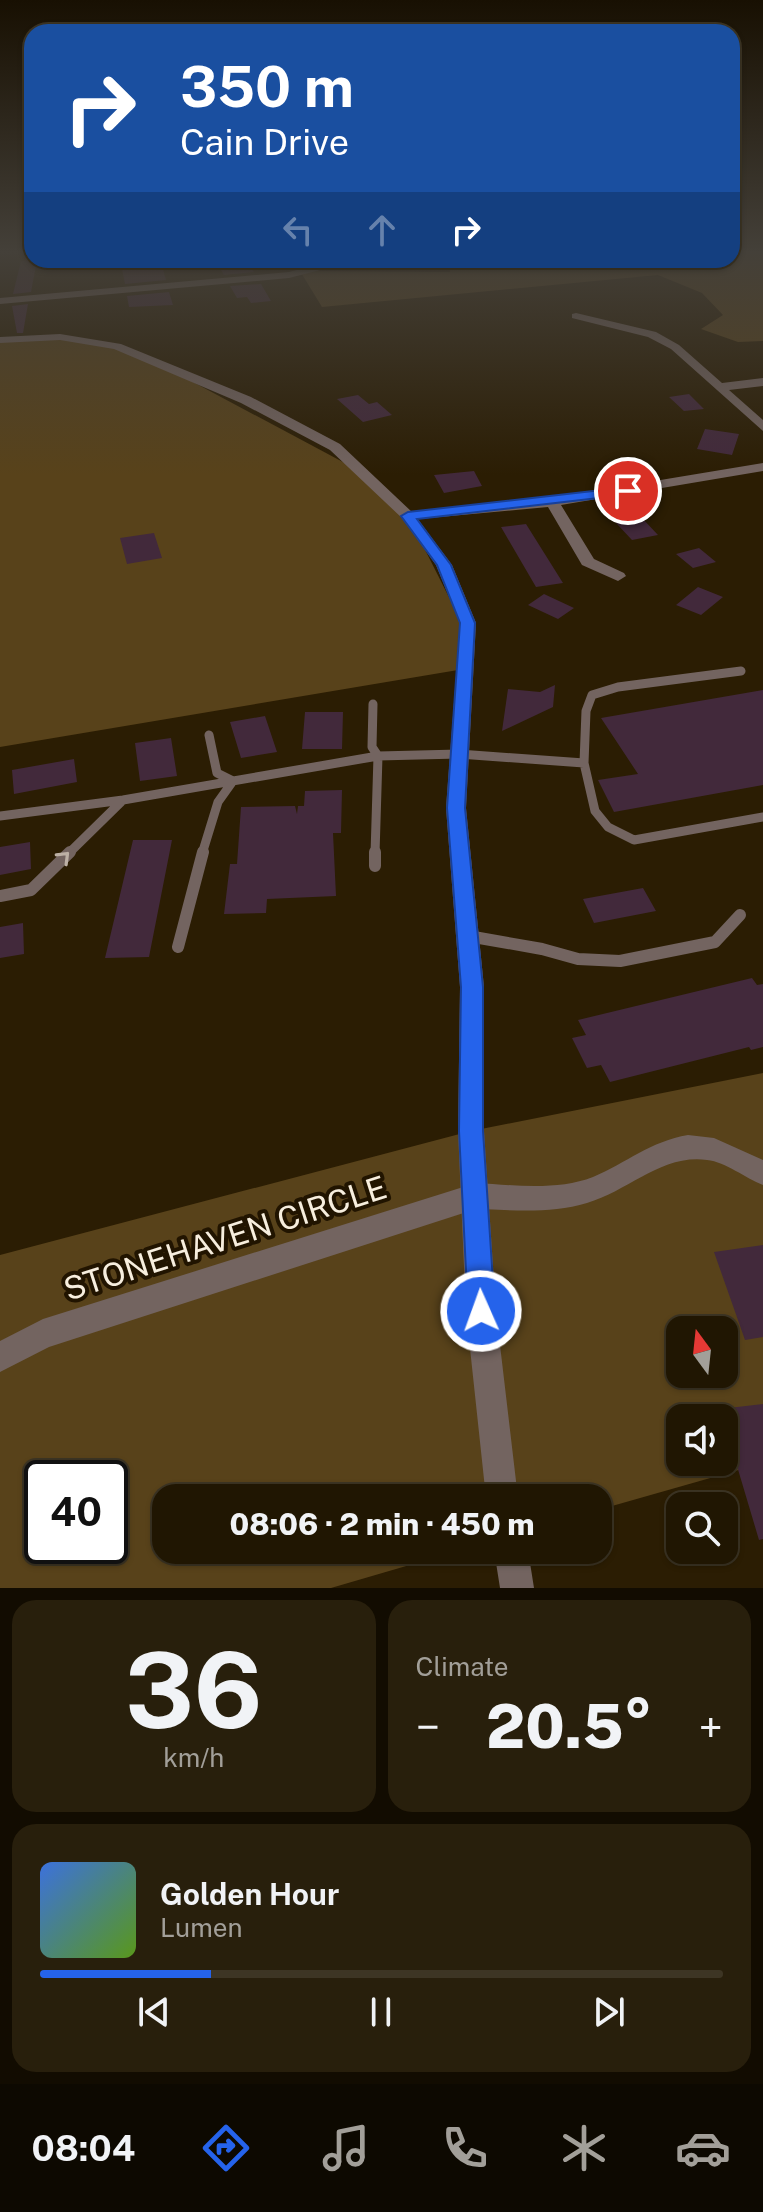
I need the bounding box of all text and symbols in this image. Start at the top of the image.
text: 350 m [180,54,354,120]
icon: right [48,56,152,160]
text: Cain Drive [180,121,349,163]
icon: left [276,208,320,252]
icon: ahead [360,208,404,252]
icon: right [444,208,488,252]
pin [594,457,662,525]
icon: arrive [606,469,650,513]
one-way arrow [55,852,69,866]
street label: STONEHAVEN CIRCLE [59,1168,391,1308]
position arrow [439,1269,523,1353]
north arrow [666,1316,738,1388]
map controls [666,1316,738,1564]
button: sound [666,1404,738,1476]
speed limit sign: 40 [24,1460,128,1564]
button: search [666,1492,738,1564]
text: 08:06 · 2 min · 450 m [229,1506,535,1542]
text: 36 [125,1629,263,1751]
text: Climate [416,1651,509,1682]
text: 20.5° [486,1691,652,1762]
text: − [416,1701,440,1753]
text: + [699,1701,723,1753]
text: km/h [163,1742,224,1773]
text: Golden Hour [160,1876,339,1912]
text: Lumen [160,1912,243,1943]
icon: previous [132,1990,176,2034]
icon: pause [359,1990,403,2034]
icon: next [587,1990,631,2034]
icon: directions [198,2120,254,2176]
icon: music [318,2120,374,2176]
icon: phone [437,2120,493,2176]
icon: climate [556,2120,612,2176]
icon: car [675,2120,731,2176]
text: 08:04 [32,2127,135,2169]

